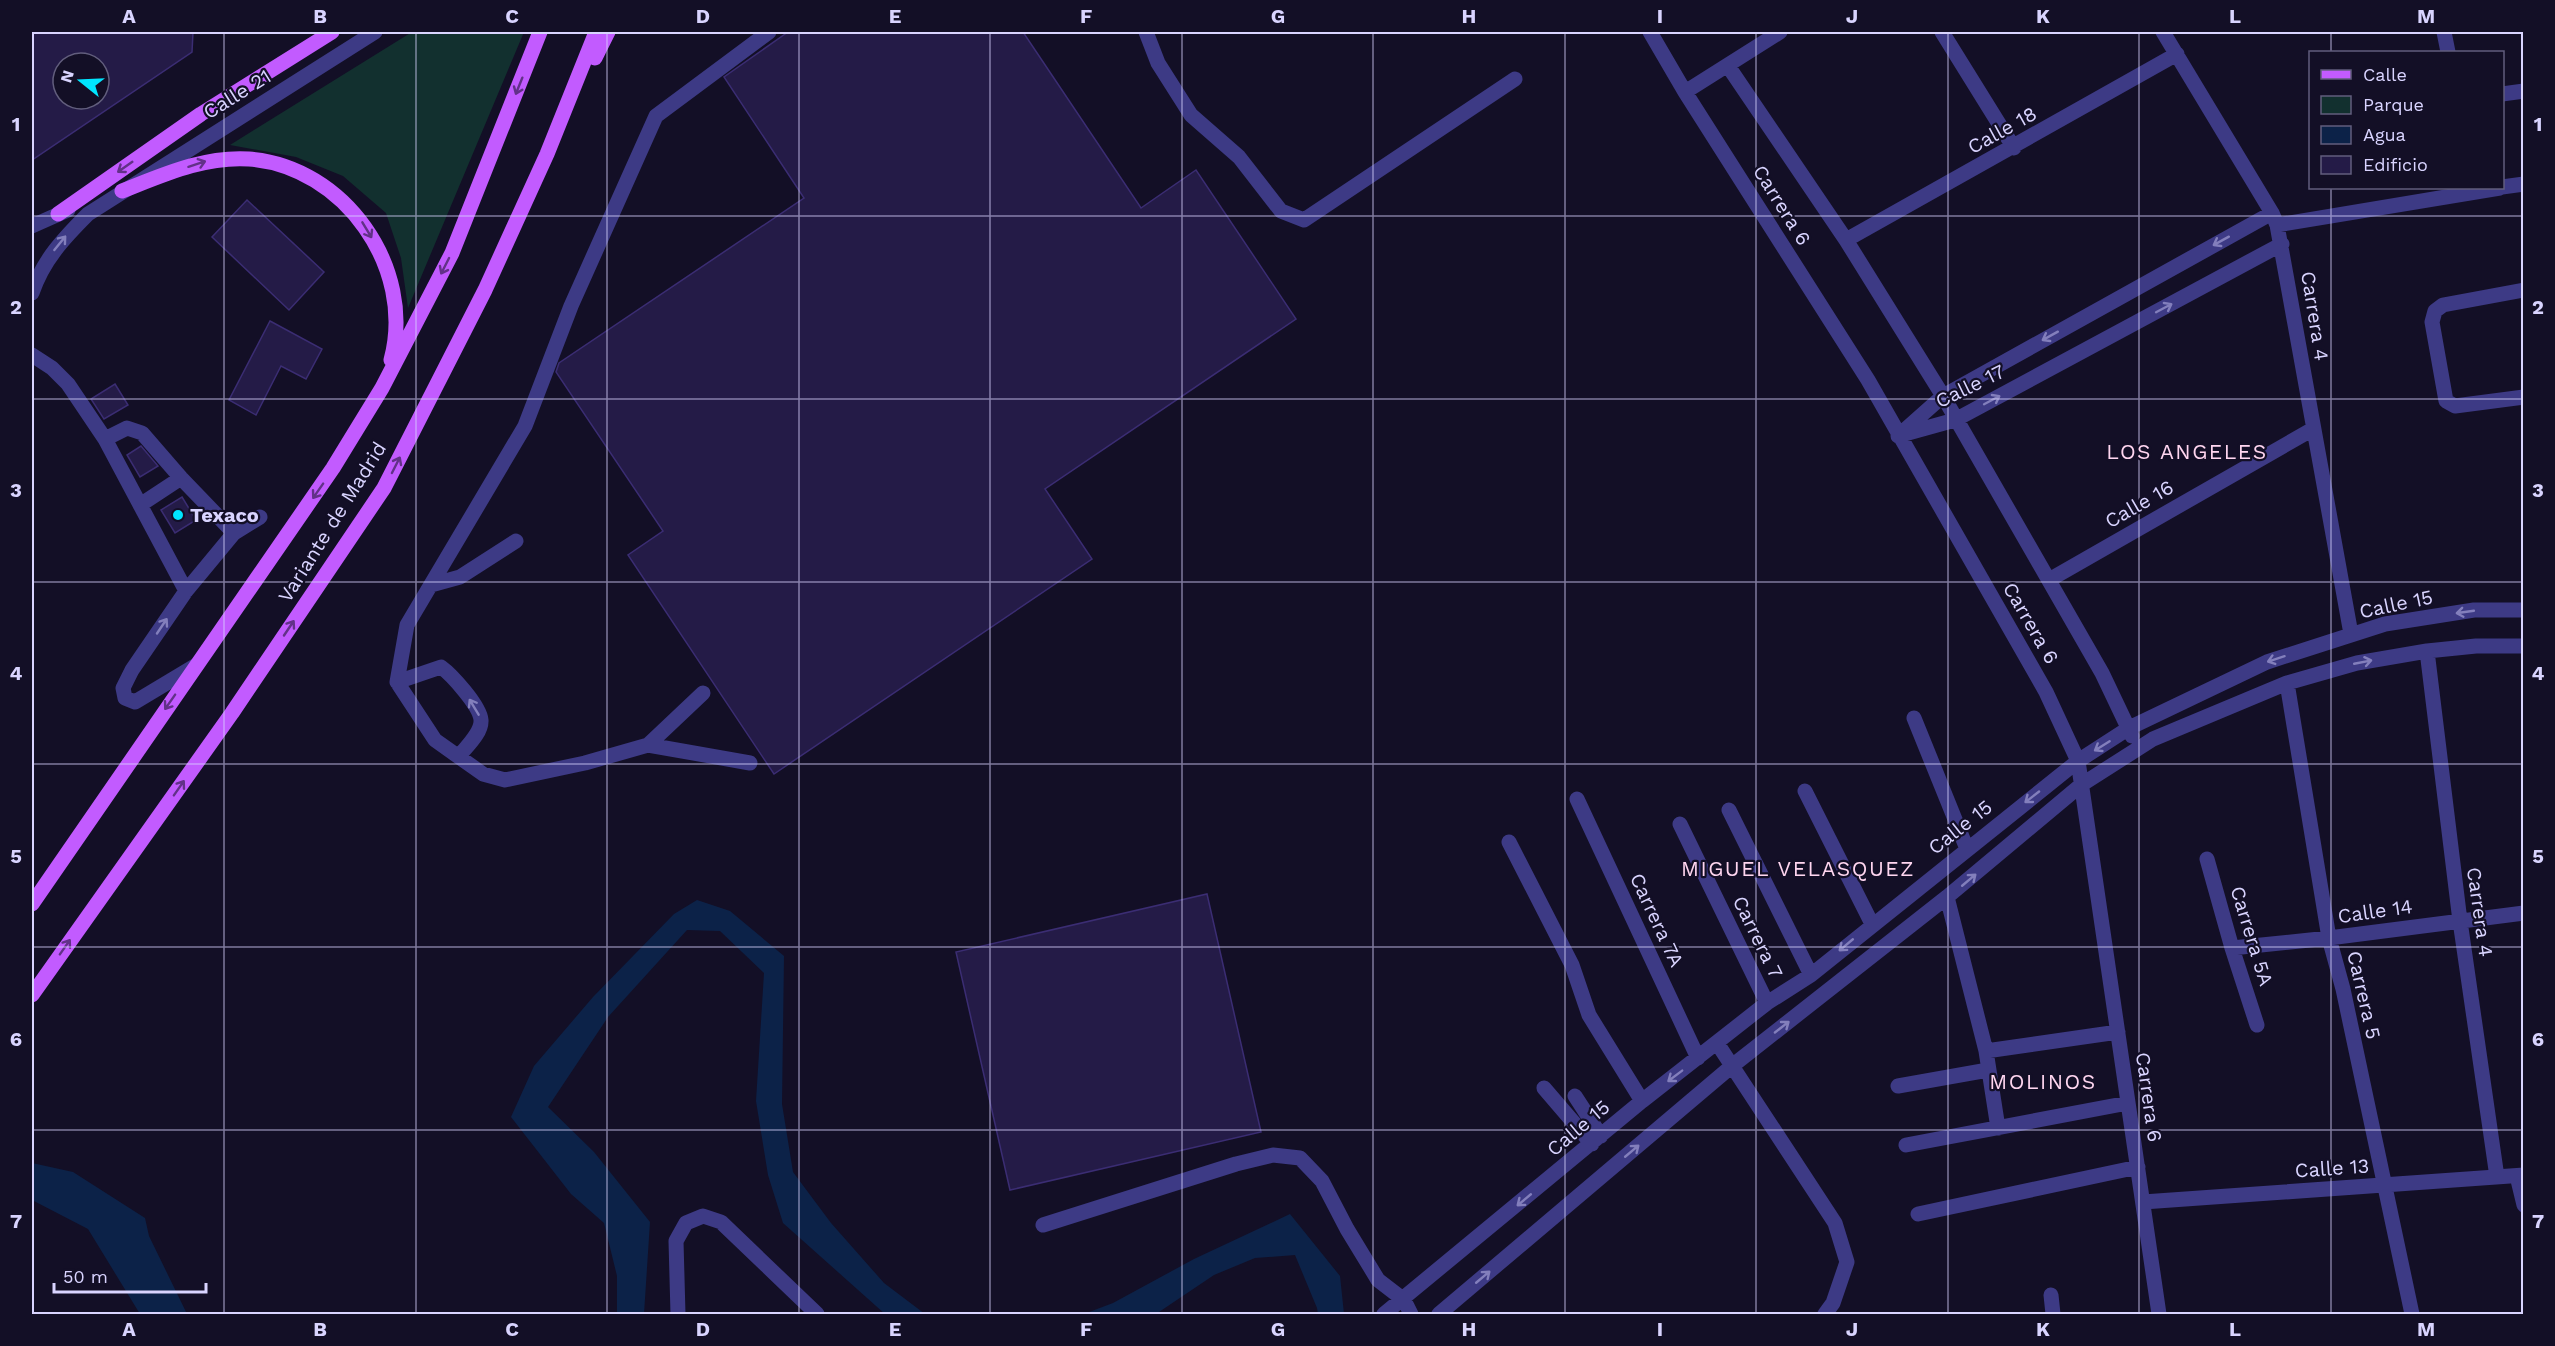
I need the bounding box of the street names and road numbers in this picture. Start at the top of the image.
street label: Calle 21 [199,64,275,124]
street label: Calle 18 [1963,101,2041,159]
street label: Carrera 6 [1748,160,1816,250]
street label: Carrera 4 [2296,269,2334,363]
street label: Calle 17 [1931,359,2009,413]
street label: Variante de Madrid [273,437,391,607]
street label: Calle 16 [2100,475,2178,533]
street label: Carrera 6 [1998,578,2064,668]
street label: Calle 15 [2357,584,2435,624]
street label: Calle 15 [1923,795,1997,859]
street label: Carrera 4 [2462,866,2498,958]
street label: Carrera 7A [1625,869,1689,971]
street label: Carrera 5A [2225,883,2279,989]
street label: Carrera 7 [1728,892,1788,982]
street label: Calle 14 [2336,894,2414,928]
street label: Carrera 5 [2342,949,2386,1041]
street label: Carrera 6 [2131,1051,2167,1143]
street label: Calle 15 [1542,1095,1614,1161]
street label: Calle 13 [2294,1153,2370,1183]

